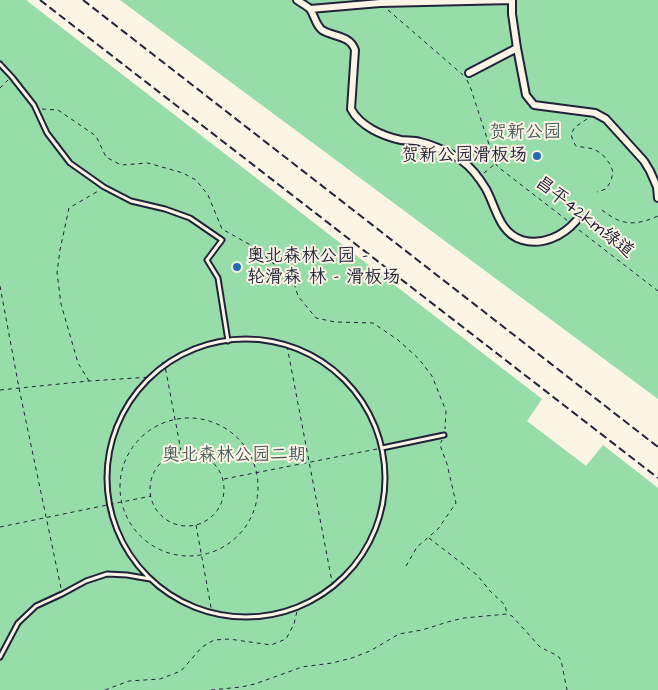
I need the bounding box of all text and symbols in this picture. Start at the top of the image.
park label: 贺新公园 [489,122,561,144]
place label: 贺新公园滑板场 [401,145,527,167]
marker: 贺新公园滑板场 [531,150,543,162]
street label: 昌平42km绿道 [530,173,638,263]
place label: 奥北森林公园 - 轮滑森 林 - 滑板场 [247,246,400,288]
marker: 奥北森林公园 - 轮滑森 林 - 滑板场 [231,261,243,273]
park label: 奥北森林公园二期 [162,445,306,467]

